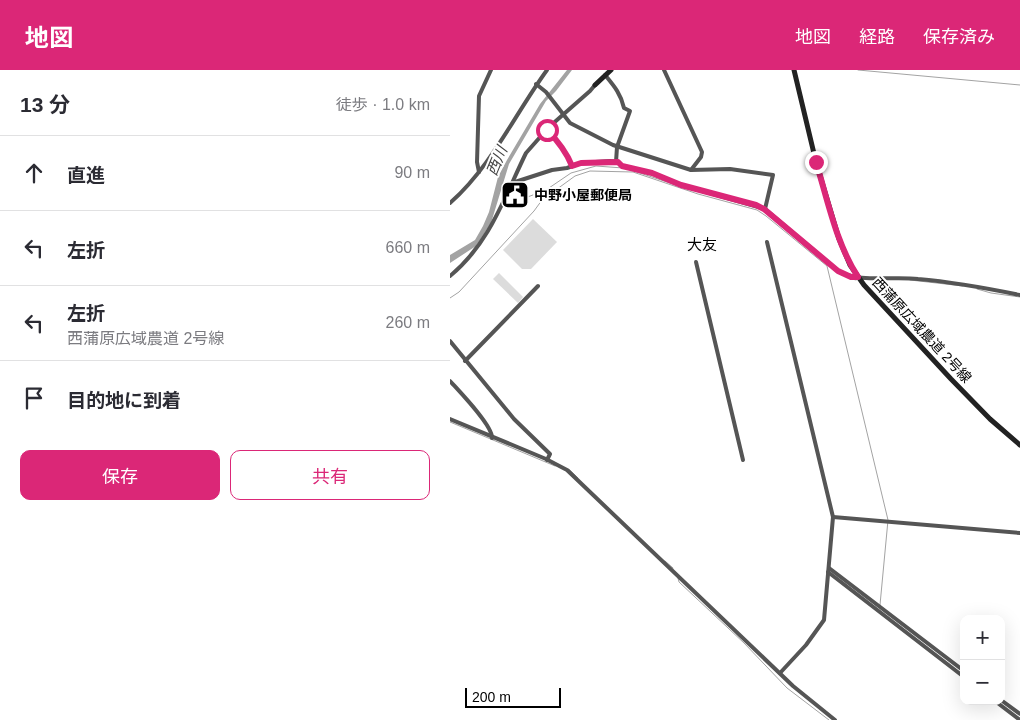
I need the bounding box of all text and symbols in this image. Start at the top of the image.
text: 地図 [25,24,73,51]
text: 地図 [795,27,831,47]
text: 経路 [859,27,895,47]
text: 保存済み [923,27,995,47]
text: 13 分 [20,93,70,116]
text: 徒歩 · 1.0 km [336,96,430,113]
route start [536,119,559,142]
water label: 西川 [483,142,511,178]
route end [805,151,828,174]
icon: ahead [20,159,48,187]
text: 90 m [394,164,430,181]
text: 直進 [67,165,105,186]
public building icon: 中野小屋郵便局 [500,180,530,210]
place label: 中野小屋郵便局 [534,187,632,203]
icon: left [20,234,48,262]
district label: 大友 [687,236,717,253]
text: 660 m [386,239,430,256]
text: 左折 [67,240,105,261]
street label: 西蒲原広域農道 2号線 [869,274,975,386]
text: 左折 [67,303,105,324]
icon: left [20,309,48,337]
text: 260 m [386,314,430,331]
text: 西蒲原広域農道 2号線 [67,330,224,347]
icon: arrive [20,384,48,412]
text: 目的地に到着 [67,390,181,411]
button: 保存 [20,450,220,500]
button: 共有 [230,450,430,500]
map controls [960,615,1005,705]
button: + [960,615,1005,660]
button: − [960,660,1005,705]
scale bar [465,685,561,708]
text: 200 m [472,689,511,705]

